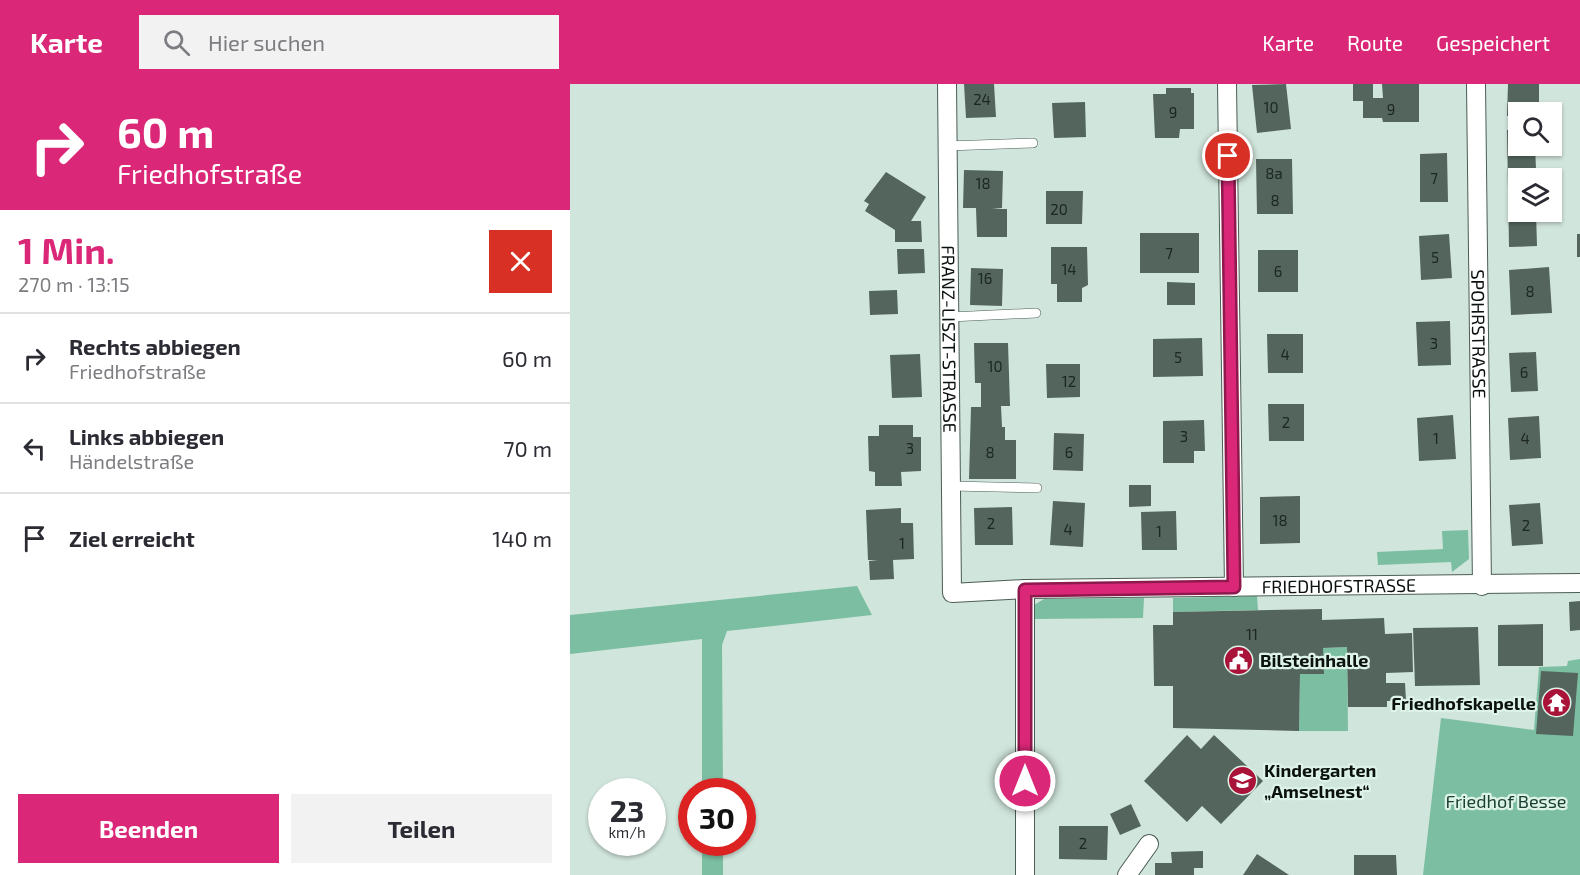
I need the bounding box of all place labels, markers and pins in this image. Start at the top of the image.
pin [1202,130,1253,181]
public building icon: Bilsteinhalle [1223,644,1255,676]
place label: Bilsteinhalle [1260,649,1368,671]
temple icon: Friedhofskapelle [1541,687,1573,719]
place label: Friedhofskapelle [1391,692,1536,714]
place label: Kindergarten „Amselnest“ [1264,759,1376,802]
school or university icon: Kindergarten „Amselnest“ [1227,764,1259,796]

